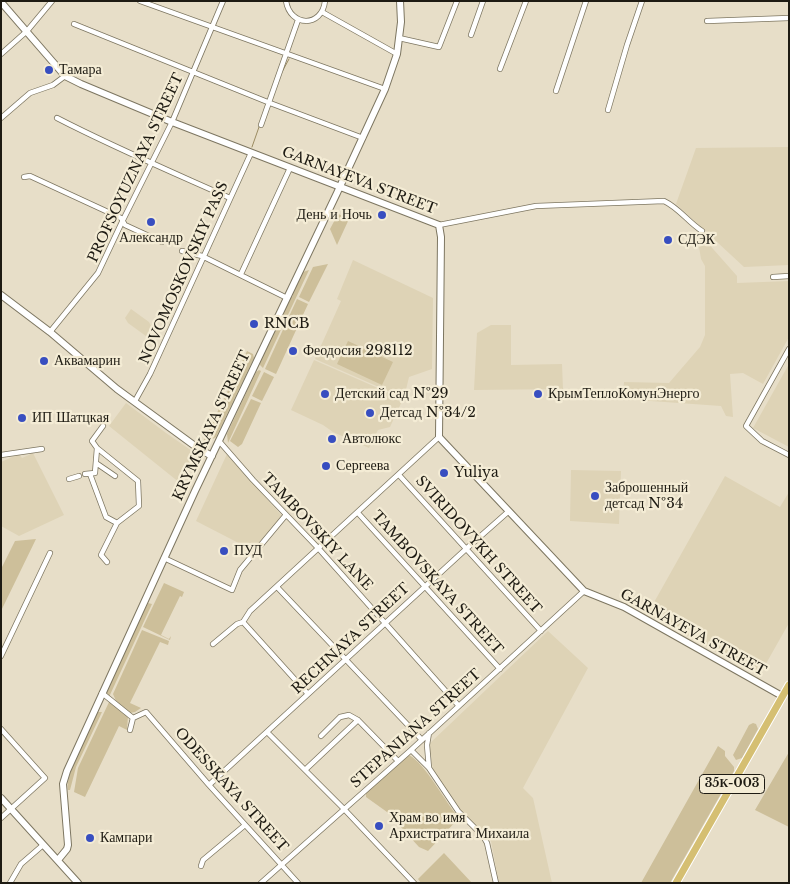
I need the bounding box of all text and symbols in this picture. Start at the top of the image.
place label: Тамара [59,62,102,78]
marker: Тамара [43,64,55,76]
street label: PROFSOYUZNAYA STREET [85,71,187,265]
street label: GARNAYEVA STREET [279,144,439,218]
street label: NOVOMOSKOVSKIY PASS [136,179,232,367]
place label: День и Ночь [296,207,372,223]
marker: День и Ночь [376,209,388,221]
marker: Александр [145,216,157,228]
place label: Александр [119,230,183,246]
place label: СДЭК [678,232,715,248]
marker: СДЭК [662,234,674,246]
place label: RNCB [264,316,309,332]
marker: RNCB [248,318,260,330]
place label: Феодосия 298112 [303,343,413,359]
marker: Феодосия 298112 [287,345,299,357]
street label: KRYMSKAYA STREET [170,348,254,504]
place label: Аквамарин [54,353,121,369]
marker: Аквамарин [38,355,50,367]
place label: Детский сад №29 [335,386,449,402]
place label: КрымТеплоКомунЭнерго [548,386,699,402]
marker: Детский сад №29 [319,388,331,400]
marker: КрымТеплоКомунЭнерго [532,388,544,400]
place label: Детсад №34/2 [380,405,476,421]
marker: Детсад №34/2 [364,407,376,419]
place label: ИП Шатцкая [32,410,109,426]
marker: ИП Шатцкая [16,412,28,424]
place label: Автолюкс [342,431,401,447]
marker: Автолюкс [326,433,338,445]
place label: Сергеева [336,458,389,474]
marker: Сергеева [320,460,332,472]
place label: Yuliya [454,465,499,481]
marker: Yuliya [438,467,450,479]
street label: TAMBOVSKIY LANE [258,470,376,594]
street label: SVIRIDOVYKH STREET [412,473,544,617]
place label: Заброшенный детсад №34 [605,480,688,512]
marker: Заброшенный детсад №34 [589,490,601,502]
street label: TAMBOVSKAYA STREET [368,508,506,658]
place label: ПУД [234,543,262,559]
marker: ПУД [218,545,230,557]
street label: RECHNAYA STREET [289,580,413,698]
street label: GARNAYEVA STREET [617,586,769,680]
street label: STEPANIANA STREET [347,666,485,792]
street label: ODESSKAYA STREET [171,725,291,855]
road number: 35К-003 [700,774,764,794]
place label: Храм во имя Архистратига Михаила [389,810,529,842]
marker: Храм во имя Архистратига Михаила [373,820,385,832]
place label: Кампари [100,830,152,846]
marker: Кампари [84,832,96,844]

